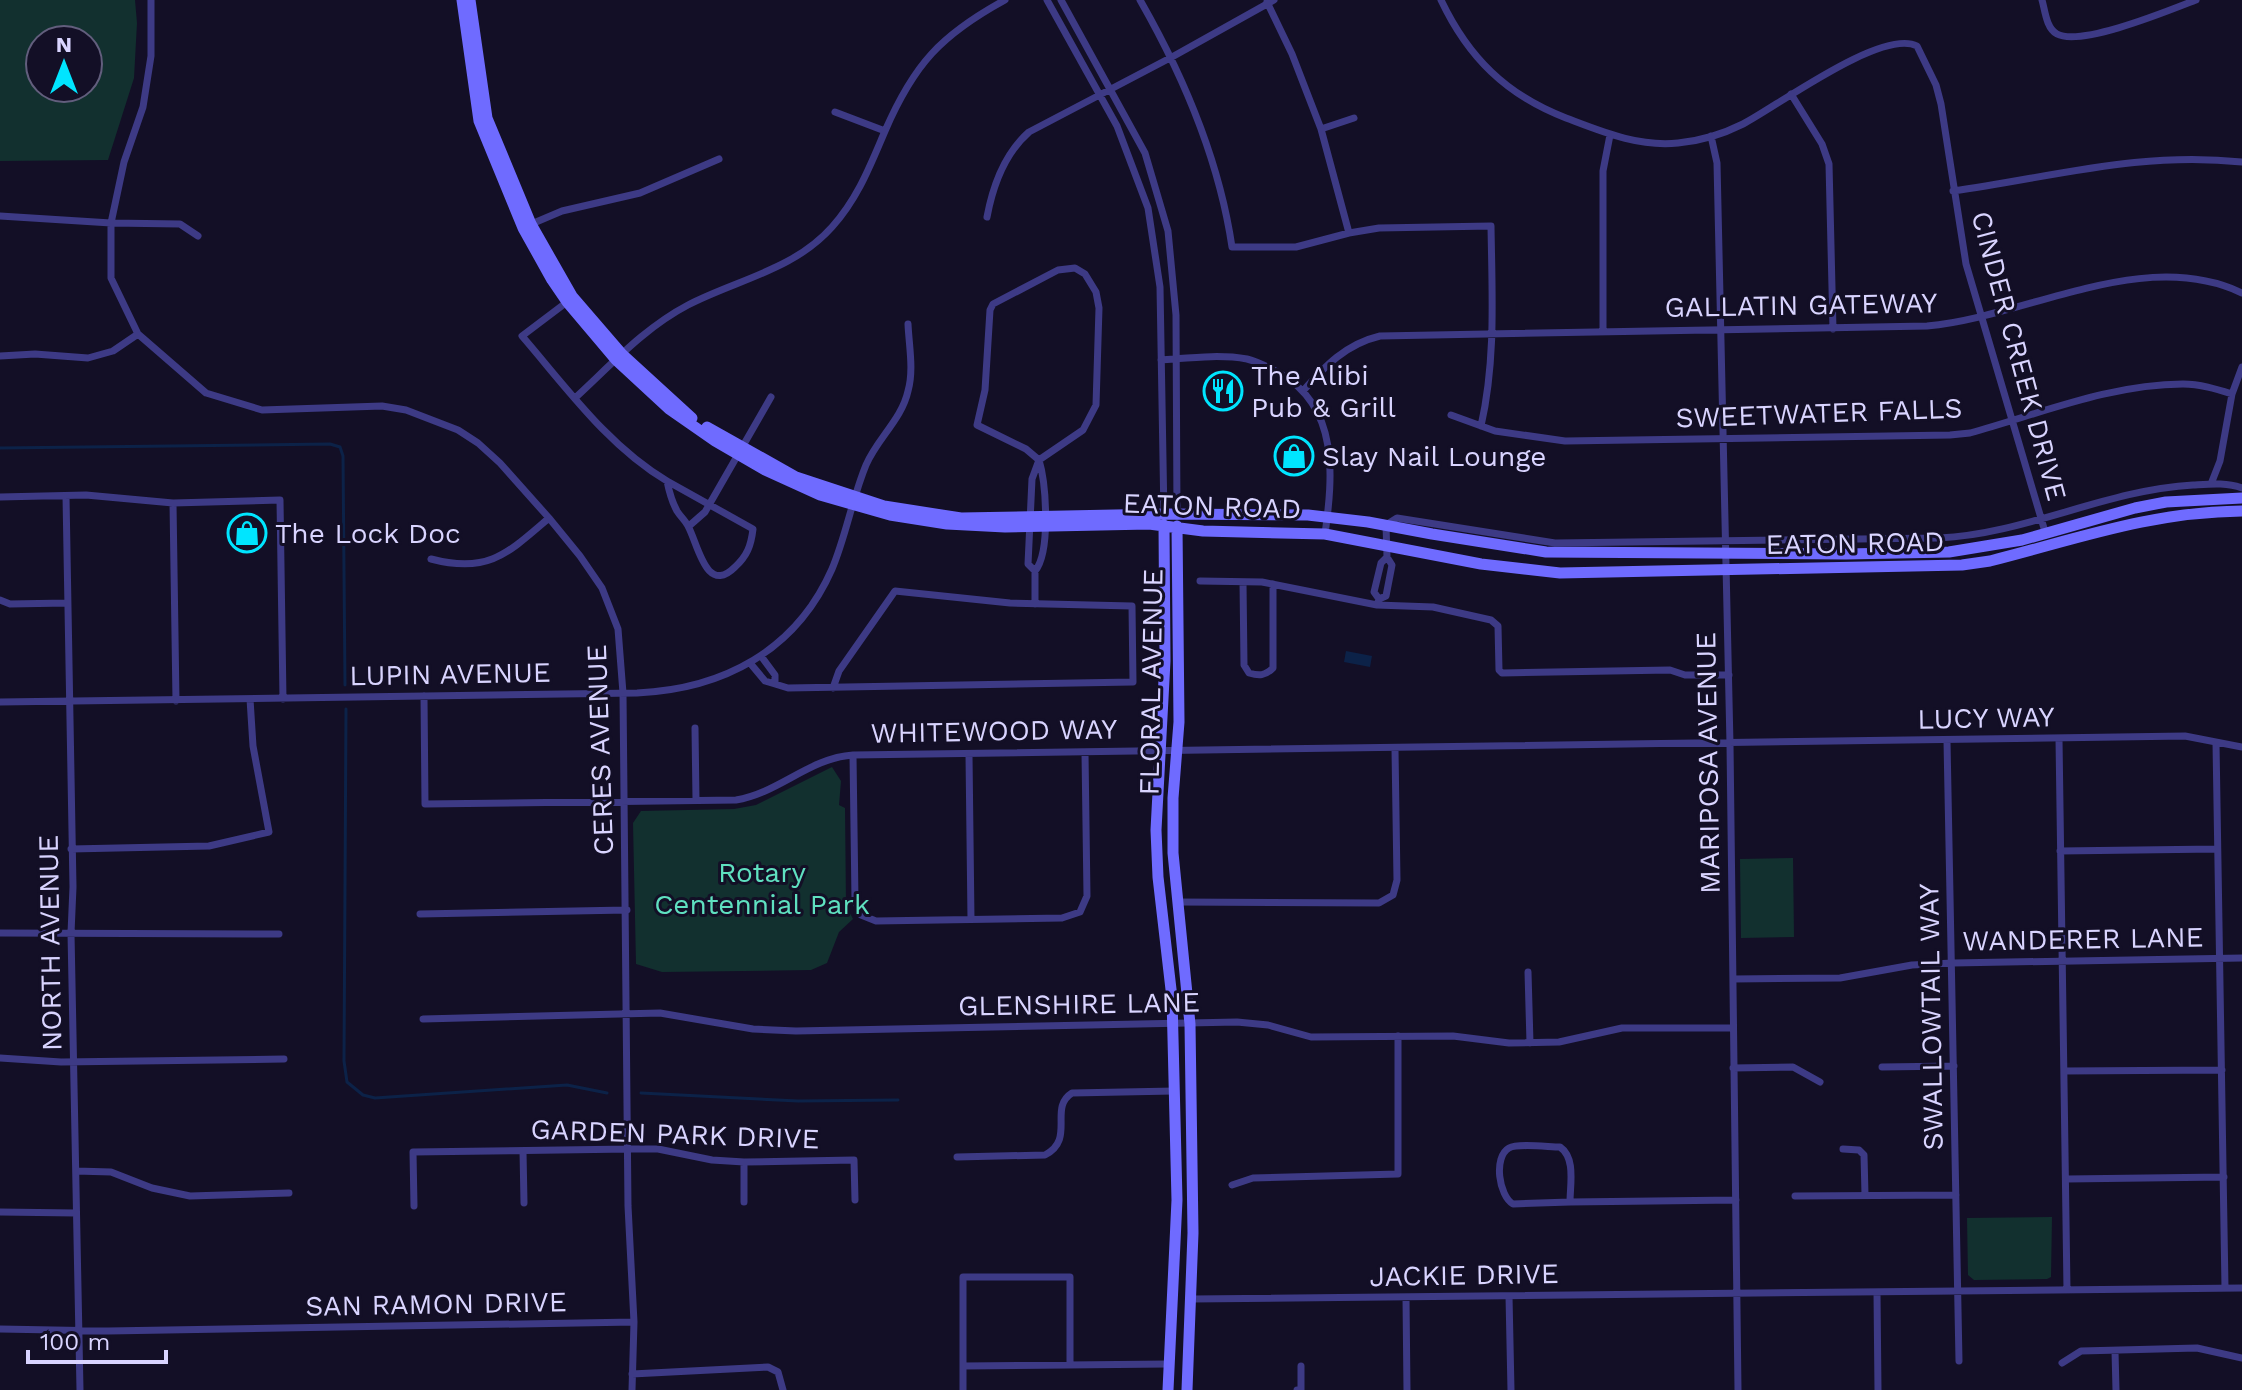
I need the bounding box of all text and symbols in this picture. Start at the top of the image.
north arrow [24,24,104,104]
text: N [56,32,72,57]
street label: CINDER CREEK DRIVE [1964,208,2074,504]
street label: GALLATIN GATEWAY [1664,286,1938,324]
place label: The Alibi Pub & Grill [1251,359,1396,424]
restaurant icon: The Alibi Pub & Grill [1202,370,1244,412]
street label: SWEETWATER FALLS [1675,392,1963,434]
shop icon: Slay Nail Lounge [1273,435,1315,477]
place label: Slay Nail Lounge [1322,440,1546,473]
street label: EATON ROAD [1122,486,1302,526]
shop icon: The Lock Doc [226,512,268,554]
place label: The Lock Doc [275,517,461,550]
street label: EATON ROAD [1765,525,1945,561]
street label: FLORAL AVENUE [1133,568,1169,796]
street label: MARIPOSA AVENUE [1689,632,1727,894]
street label: CERES AVENUE [580,644,620,856]
street label: LUPIN AVENUE [349,656,551,692]
street label: LUCY WAY [1917,700,2055,736]
street label: WHITEWOOD WAY [870,712,1118,750]
street label: NORTH AVENUE [32,834,68,1052]
park label: Rotary Centennial Park [654,856,870,921]
street label: SWALLOWTAIL WAY [1912,883,1950,1151]
street label: WANDERER LANE [1962,920,2204,958]
street label: GLENSHIRE LANE [958,985,1200,1023]
street label: GARDEN PARK DRIVE [530,1112,820,1156]
street label: JACKIE DRIVE [1369,1257,1559,1293]
street label: SAN RAMON DRIVE [305,1285,567,1323]
scale bar [28,1314,166,1364]
text: 100 m [40,1328,110,1356]

